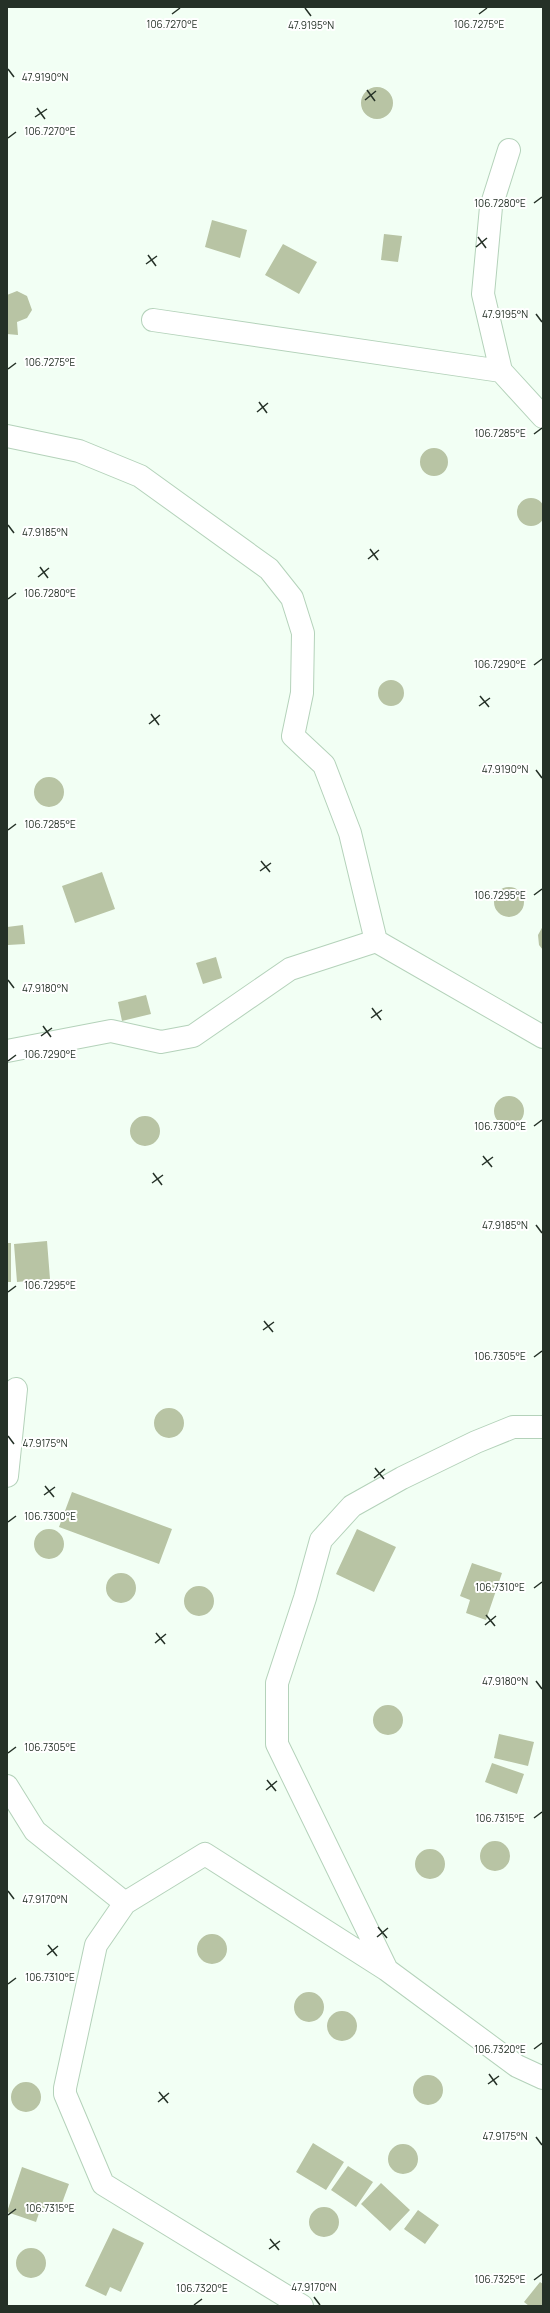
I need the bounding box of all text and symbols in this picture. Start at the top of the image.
text: 106.7270°E [147,17,198,31]
text: 106.7275°E [454,17,505,31]
text: 47.9195°N [288,18,334,32]
text: 47.9190°N [22,70,68,84]
text: 106.7270°E [25,124,76,138]
text: 106.7280°E [474,196,526,210]
text: 47.9195°N [482,307,528,321]
text: 106.7275°E [25,355,76,369]
text: 106.7285°E [474,426,526,440]
text: 47.9185°N [22,525,68,539]
text: 106.7280°E [24,586,76,600]
text: 106.7290°E [474,657,526,671]
text: 47.9190°N [482,762,528,776]
text: 106.7285°E [24,817,76,831]
text: 106.7295°E [474,888,526,902]
text: 47.9180°N [22,981,68,995]
text: 106.7290°E [24,1047,76,1061]
text: 106.7300°E [474,1119,526,1133]
text: 47.9185°N [482,1218,528,1232]
text: 106.7295°E [24,1278,76,1292]
text: 106.7305°E [474,1349,526,1363]
text: 47.9175°N [22,1436,68,1450]
text: 106.7300°E [24,1509,76,1523]
text: 106.7310°E [475,1580,525,1594]
text: 47.9180°N [482,1674,528,1688]
text: 106.7305°E [24,1740,76,1754]
text: 106.7315°E [475,1811,525,1825]
text: 47.9170°N [22,1892,68,1906]
text: 106.7310°E [25,1970,75,1984]
text: 106.7320°E [474,2042,526,2056]
text: 47.9175°N [482,2129,528,2143]
text: 106.7315°E [25,2201,75,2215]
text: 106.7325°E [475,2272,526,2286]
text: 47.9170°N [291,2280,337,2294]
text: 106.7320°E [176,2281,228,2295]

